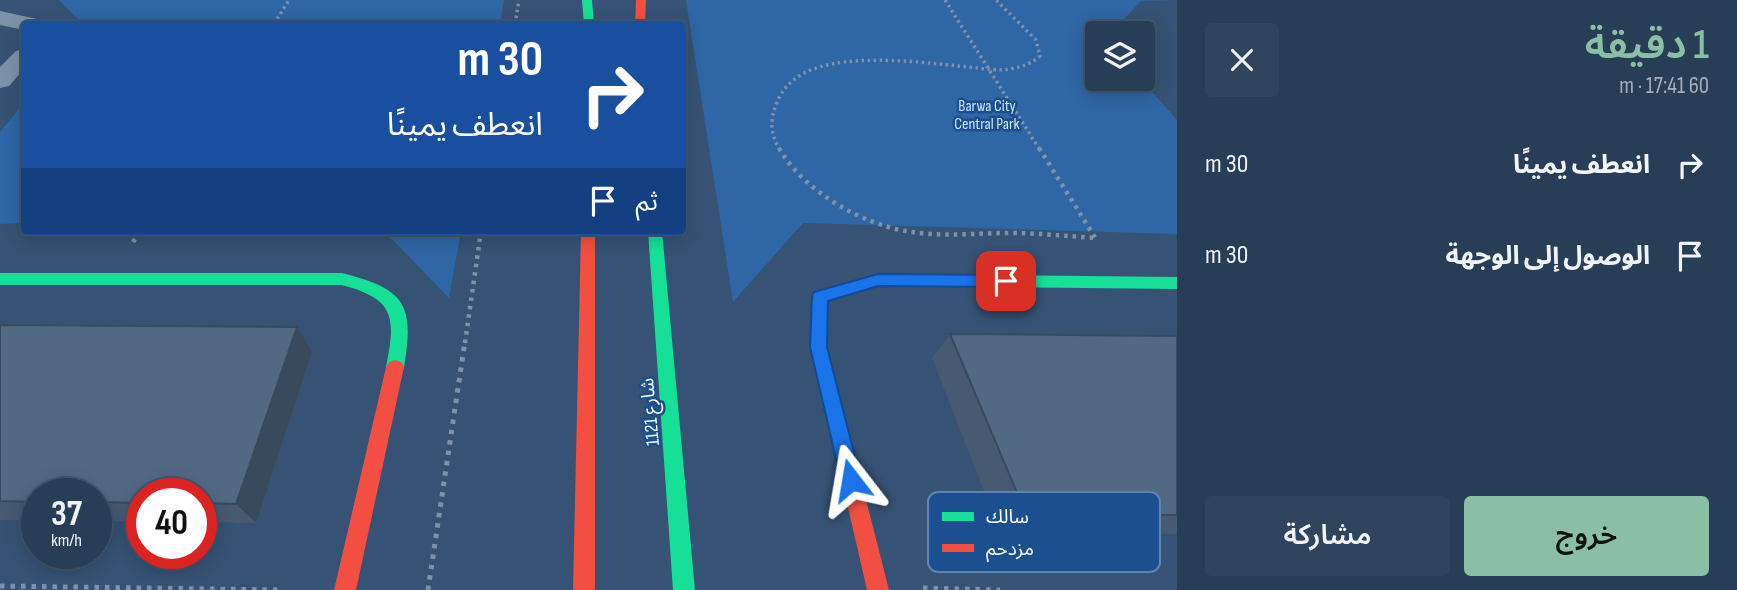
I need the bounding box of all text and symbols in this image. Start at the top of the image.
text: 1 دقيقة [1585,20,1709,71]
map controls [1085,21,1155,91]
button: layers [1085,21,1155,91]
button: close [1205,23,1279,97]
text: 30 m [458,31,543,90]
icon: right [567,49,658,140]
text: 60 m · 17:41 [1619,72,1709,100]
park label: Barwa City Central Park [954,97,1020,134]
text: انعطف يمينًا [387,106,543,145]
icon: right [1671,146,1709,184]
text: 30 m [1205,149,1248,180]
text: انعطف يمينًا [1513,150,1650,181]
icon: arrive [584,182,622,220]
text: ثم [636,187,658,218]
icon: arrive [1671,237,1709,275]
text: 30 m [1205,240,1248,271]
text: الوصول إلى الوجهة [1446,241,1650,272]
pin [976,251,1036,311]
icon: arrive [987,262,1025,300]
street label: شارع 1121 [636,377,666,447]
position arrow [814,443,888,517]
speed limit sign: 40 [126,478,217,569]
legend [928,492,1160,572]
text: 37 [51,493,82,536]
button: مشاركة [1205,496,1450,576]
button: خروج [1464,496,1709,576]
text: سالك [986,506,1029,529]
text: km/h [51,530,82,551]
text: مزدحم [986,538,1034,563]

